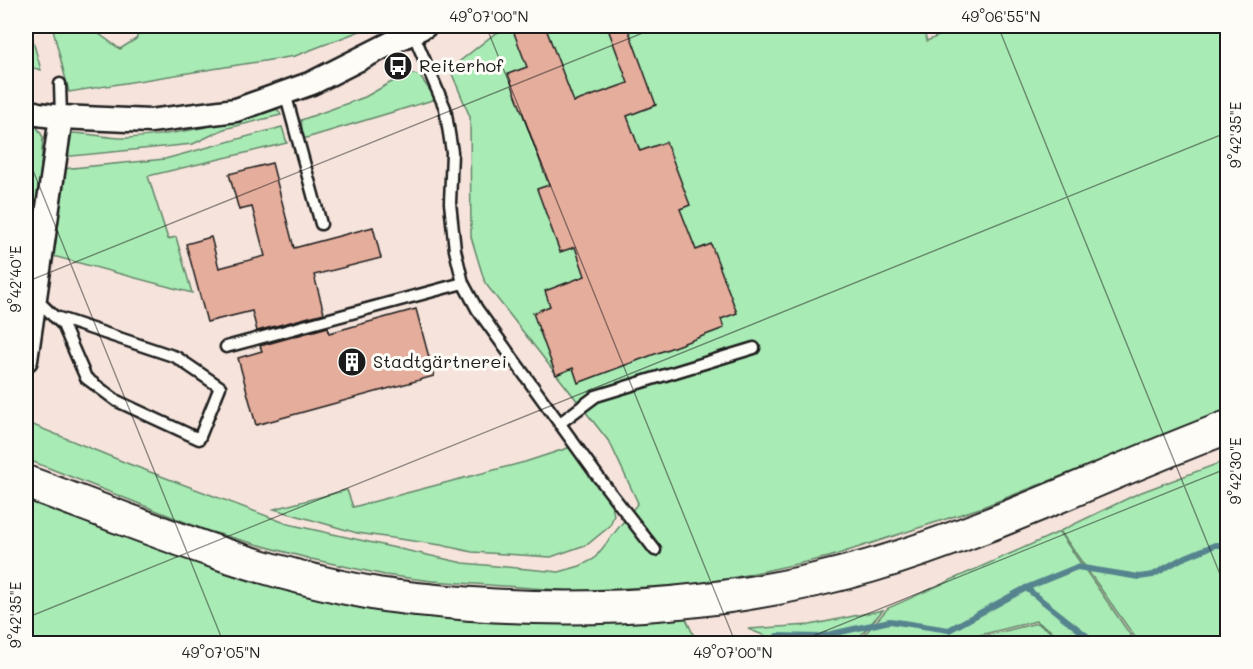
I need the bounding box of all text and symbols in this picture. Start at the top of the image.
text: 49°07'00"N [449,6,529,26]
text: 49°06'55"N [962,6,1040,26]
bus stop icon: Reiterhof [382,50,414,82]
place label: Reiterhof [419,53,504,77]
text: 9°42'35"E [1225,101,1245,168]
text: 9°42'40"E [5,245,25,313]
building icon: Stadtgärtnerei [336,346,368,378]
place label: Stadtgärtnerei [373,349,507,373]
text: 9°42'30"E [1225,437,1245,505]
text: 9°42'35"E [5,581,25,648]
text: 49°07'05"N [182,642,260,662]
text: 49°07'00"N [693,642,773,662]

